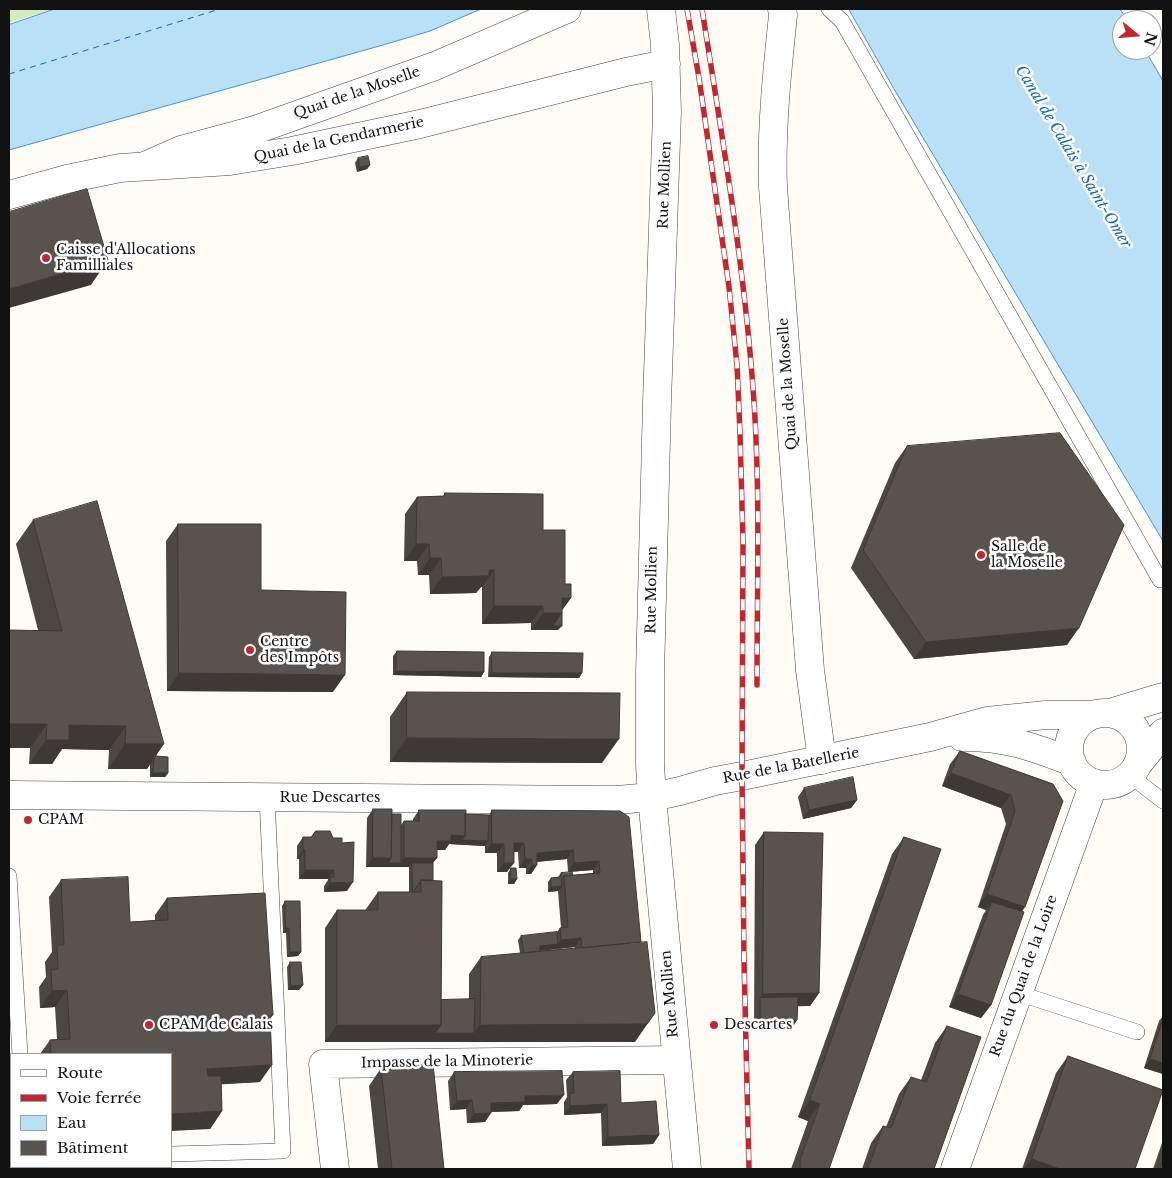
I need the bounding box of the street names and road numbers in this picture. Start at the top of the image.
street label: Quai de la Moselle [292,63,422,123]
street label: Quai de la Gendarmerie [253,114,425,166]
street label: Rue Mollien [655,141,675,229]
street label: Quai de la Moselle [775,317,801,451]
street label: Rue Mollien [643,546,661,634]
street label: Rue de la Batellerie [721,745,861,787]
street label: Rue Descartes [280,790,380,806]
street label: Rue du Quai de la Loire [987,893,1061,1059]
street label: Rue Mollien [658,949,682,1039]
street label: Impasse de la Minoterie [361,1052,533,1072]

